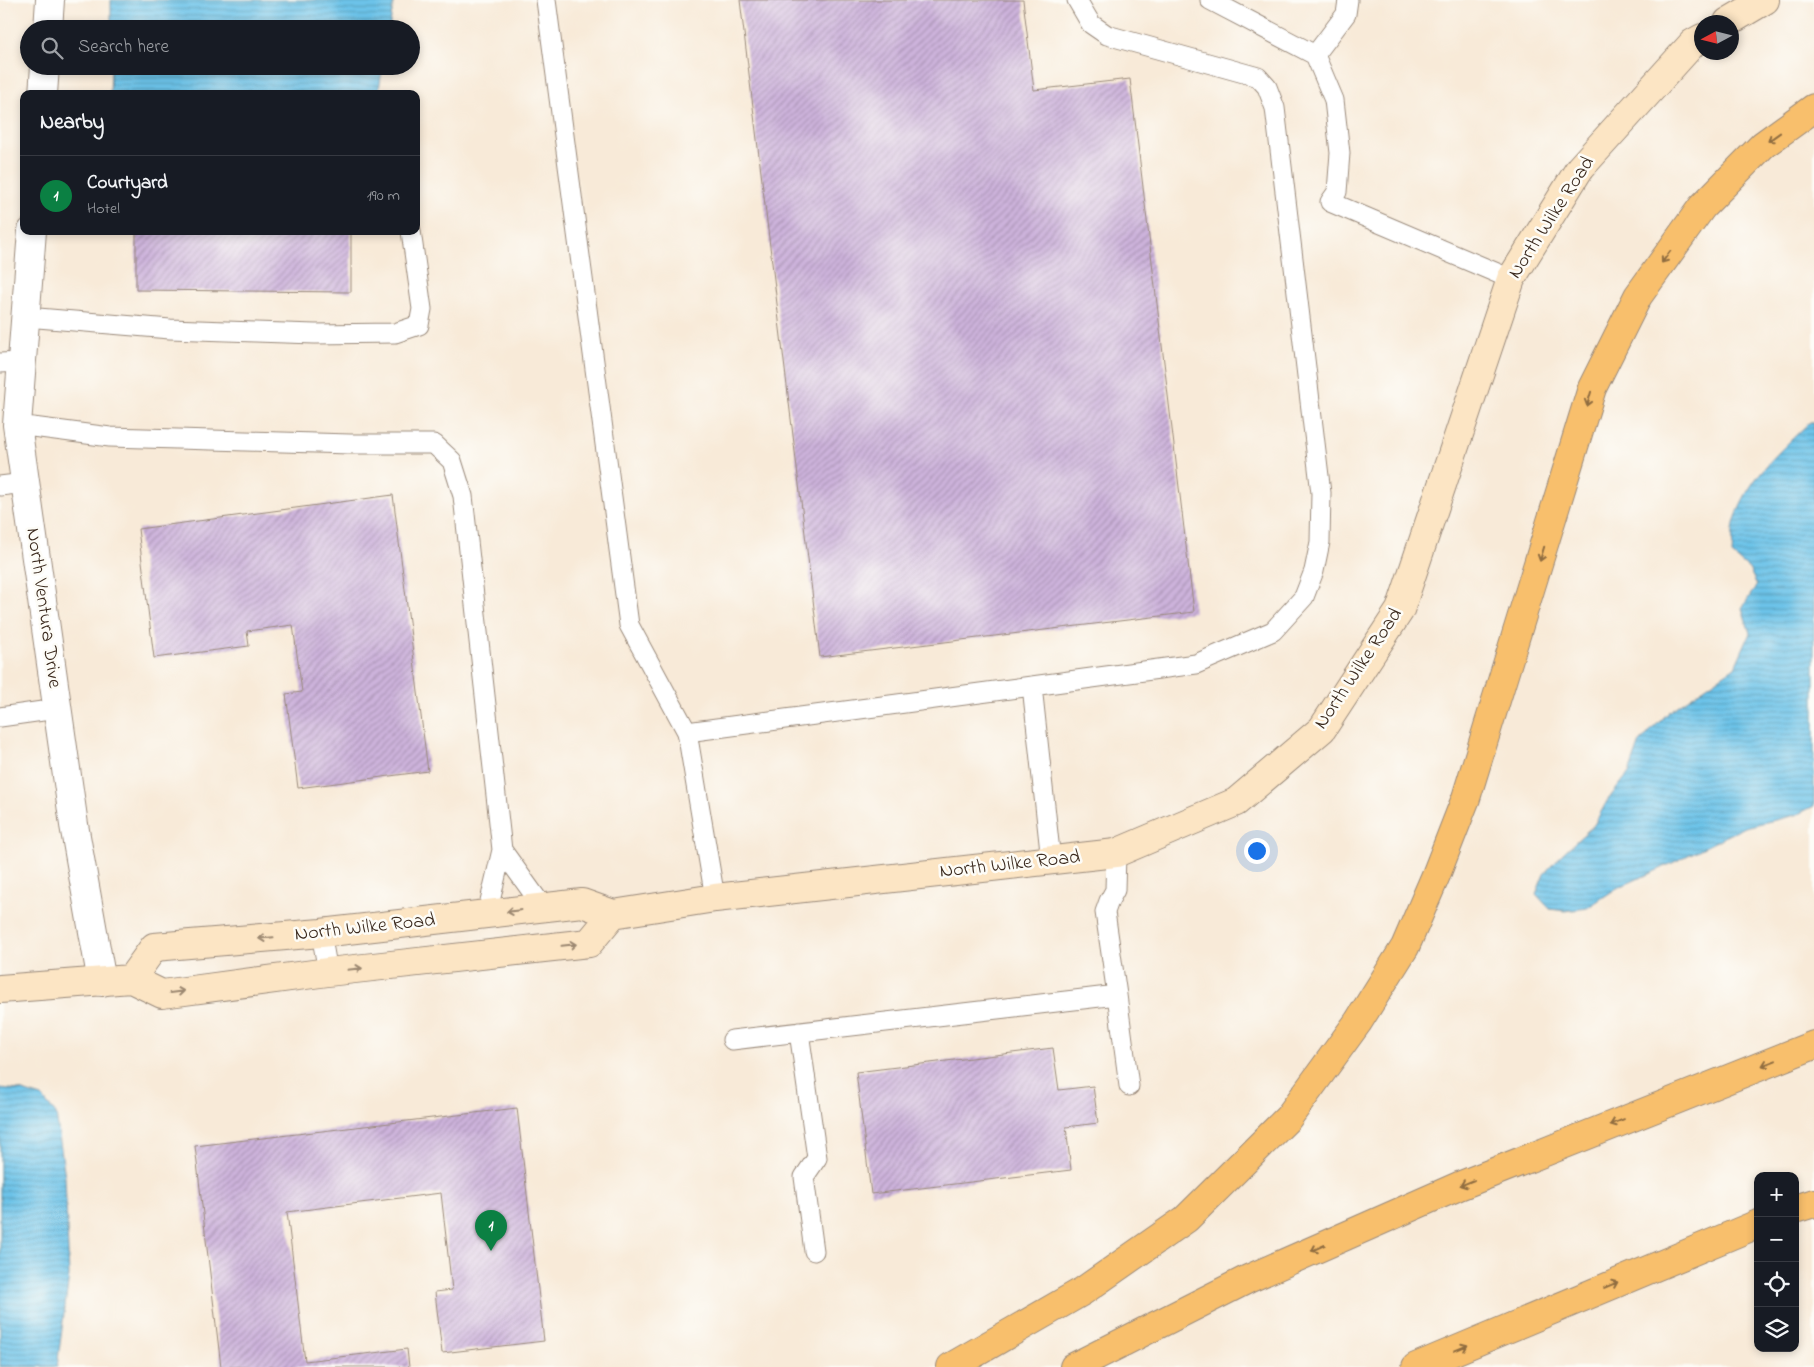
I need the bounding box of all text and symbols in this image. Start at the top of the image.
north arrow [1694,15,1739,60]
search box [20,20,420,75]
icon: search [38,34,66,62]
text: Search here [78,34,169,61]
text: Nearby [40,108,104,138]
one-way arrow [1768,131,1782,142]
street label: North Wilke Road [1501,151,1603,285]
text: Courtyard [87,170,168,197]
text: 1 [53,184,59,208]
text: 190 m [367,184,400,208]
text: Hotel [87,197,120,221]
one-way arrow [1661,250,1671,264]
one-way arrow [1583,390,1593,406]
street label: North Ventura Drive [17,526,69,690]
one-way arrow [1536,546,1546,562]
street label: North Wilke Road [1308,602,1410,736]
your location [1244,838,1270,864]
street label: North Wilke Road [938,843,1082,887]
street label: North Wilke Road [293,906,437,950]
one-way arrow [507,906,523,916]
one-way arrow [258,933,274,943]
one-way arrow [561,940,577,950]
one-way arrow [347,964,363,974]
one-way arrow [168,987,184,997]
one-way arrow [1761,1059,1776,1068]
one-way arrow [1610,1119,1625,1128]
map controls [1754,1172,1799,1352]
button: + [1754,1172,1799,1217]
one-way arrow [1460,1179,1475,1189]
pin: 1 [475,1210,507,1251]
button: − [1754,1217,1799,1262]
one-way arrow [1311,1244,1326,1254]
button: locate [1754,1262,1799,1307]
one-way arrow [1603,1279,1618,1289]
button: layers [1754,1307,1799,1352]
one-way arrow [1453,1342,1468,1352]

